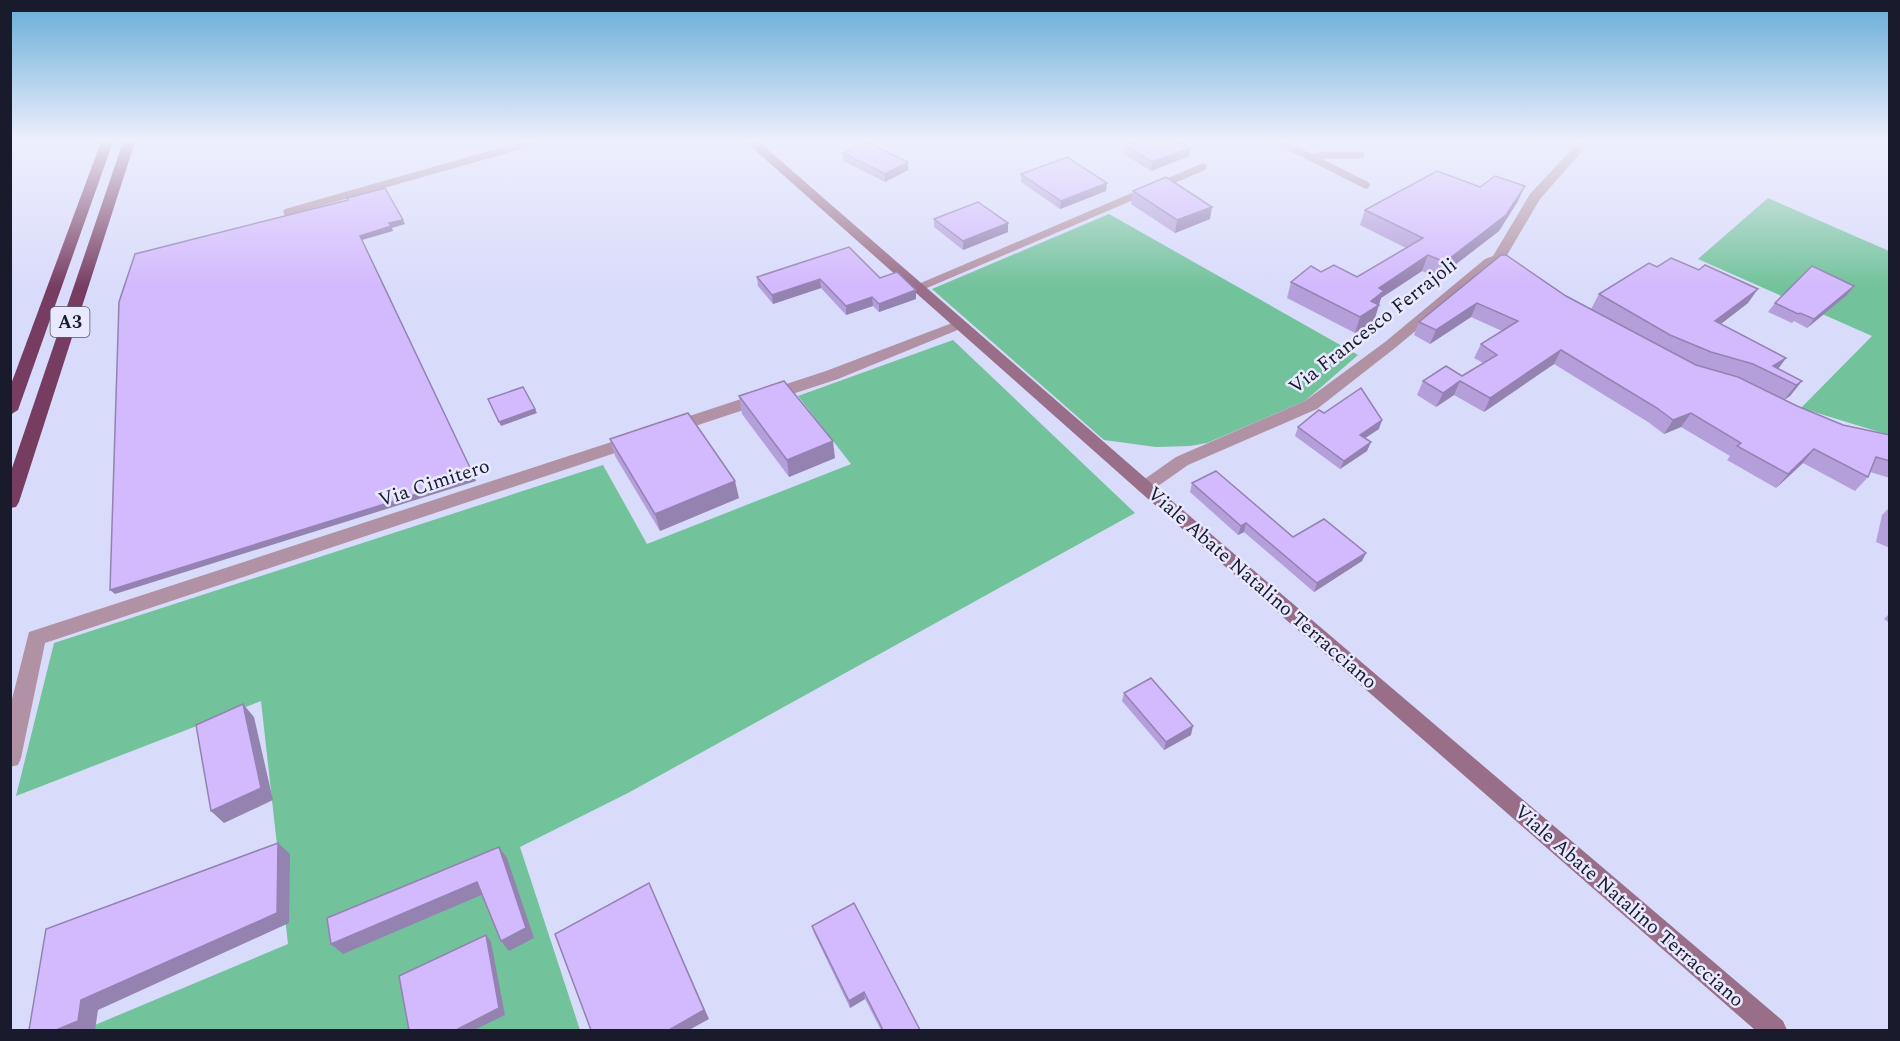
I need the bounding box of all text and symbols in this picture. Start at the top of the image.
street label: Via Francesco Ferrajoli [1282,251,1464,401]
road number: A3 [50,307,90,337]
street label: Via Cimitero [374,451,494,515]
street label: Viale Abate Natalino Terracciano [1140,479,1384,697]
street label: Viale Abate Natalino Terracciano [1507,797,1751,1015]

